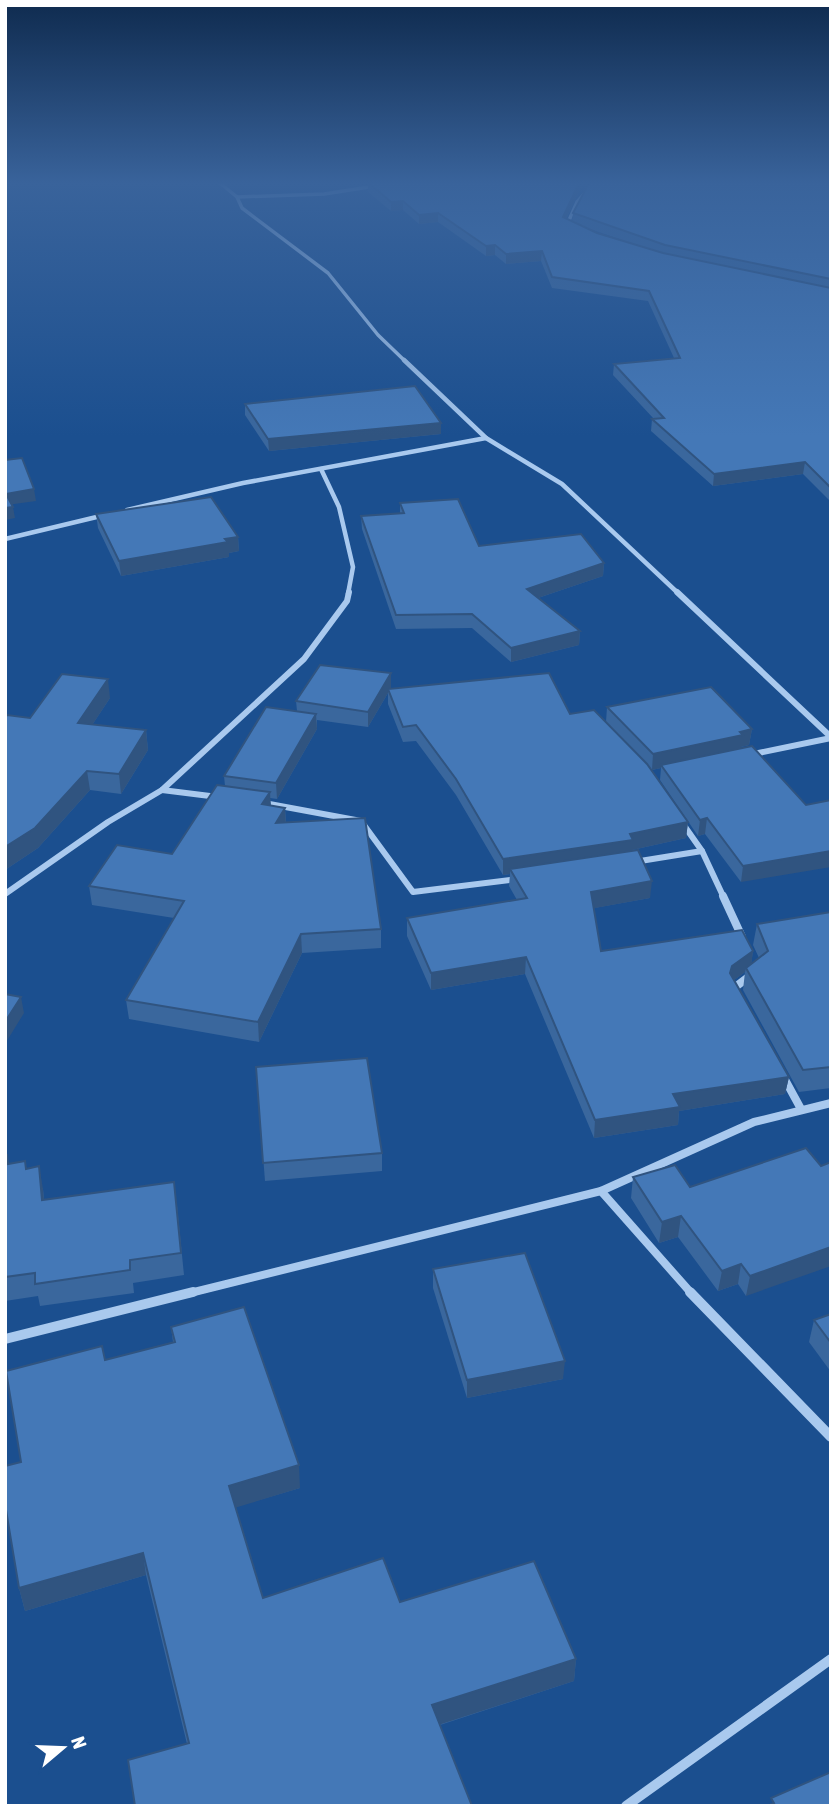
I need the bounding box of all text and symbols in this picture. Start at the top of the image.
north arrow [28,1713,98,1783]
text: N [67,1734,91,1751]

